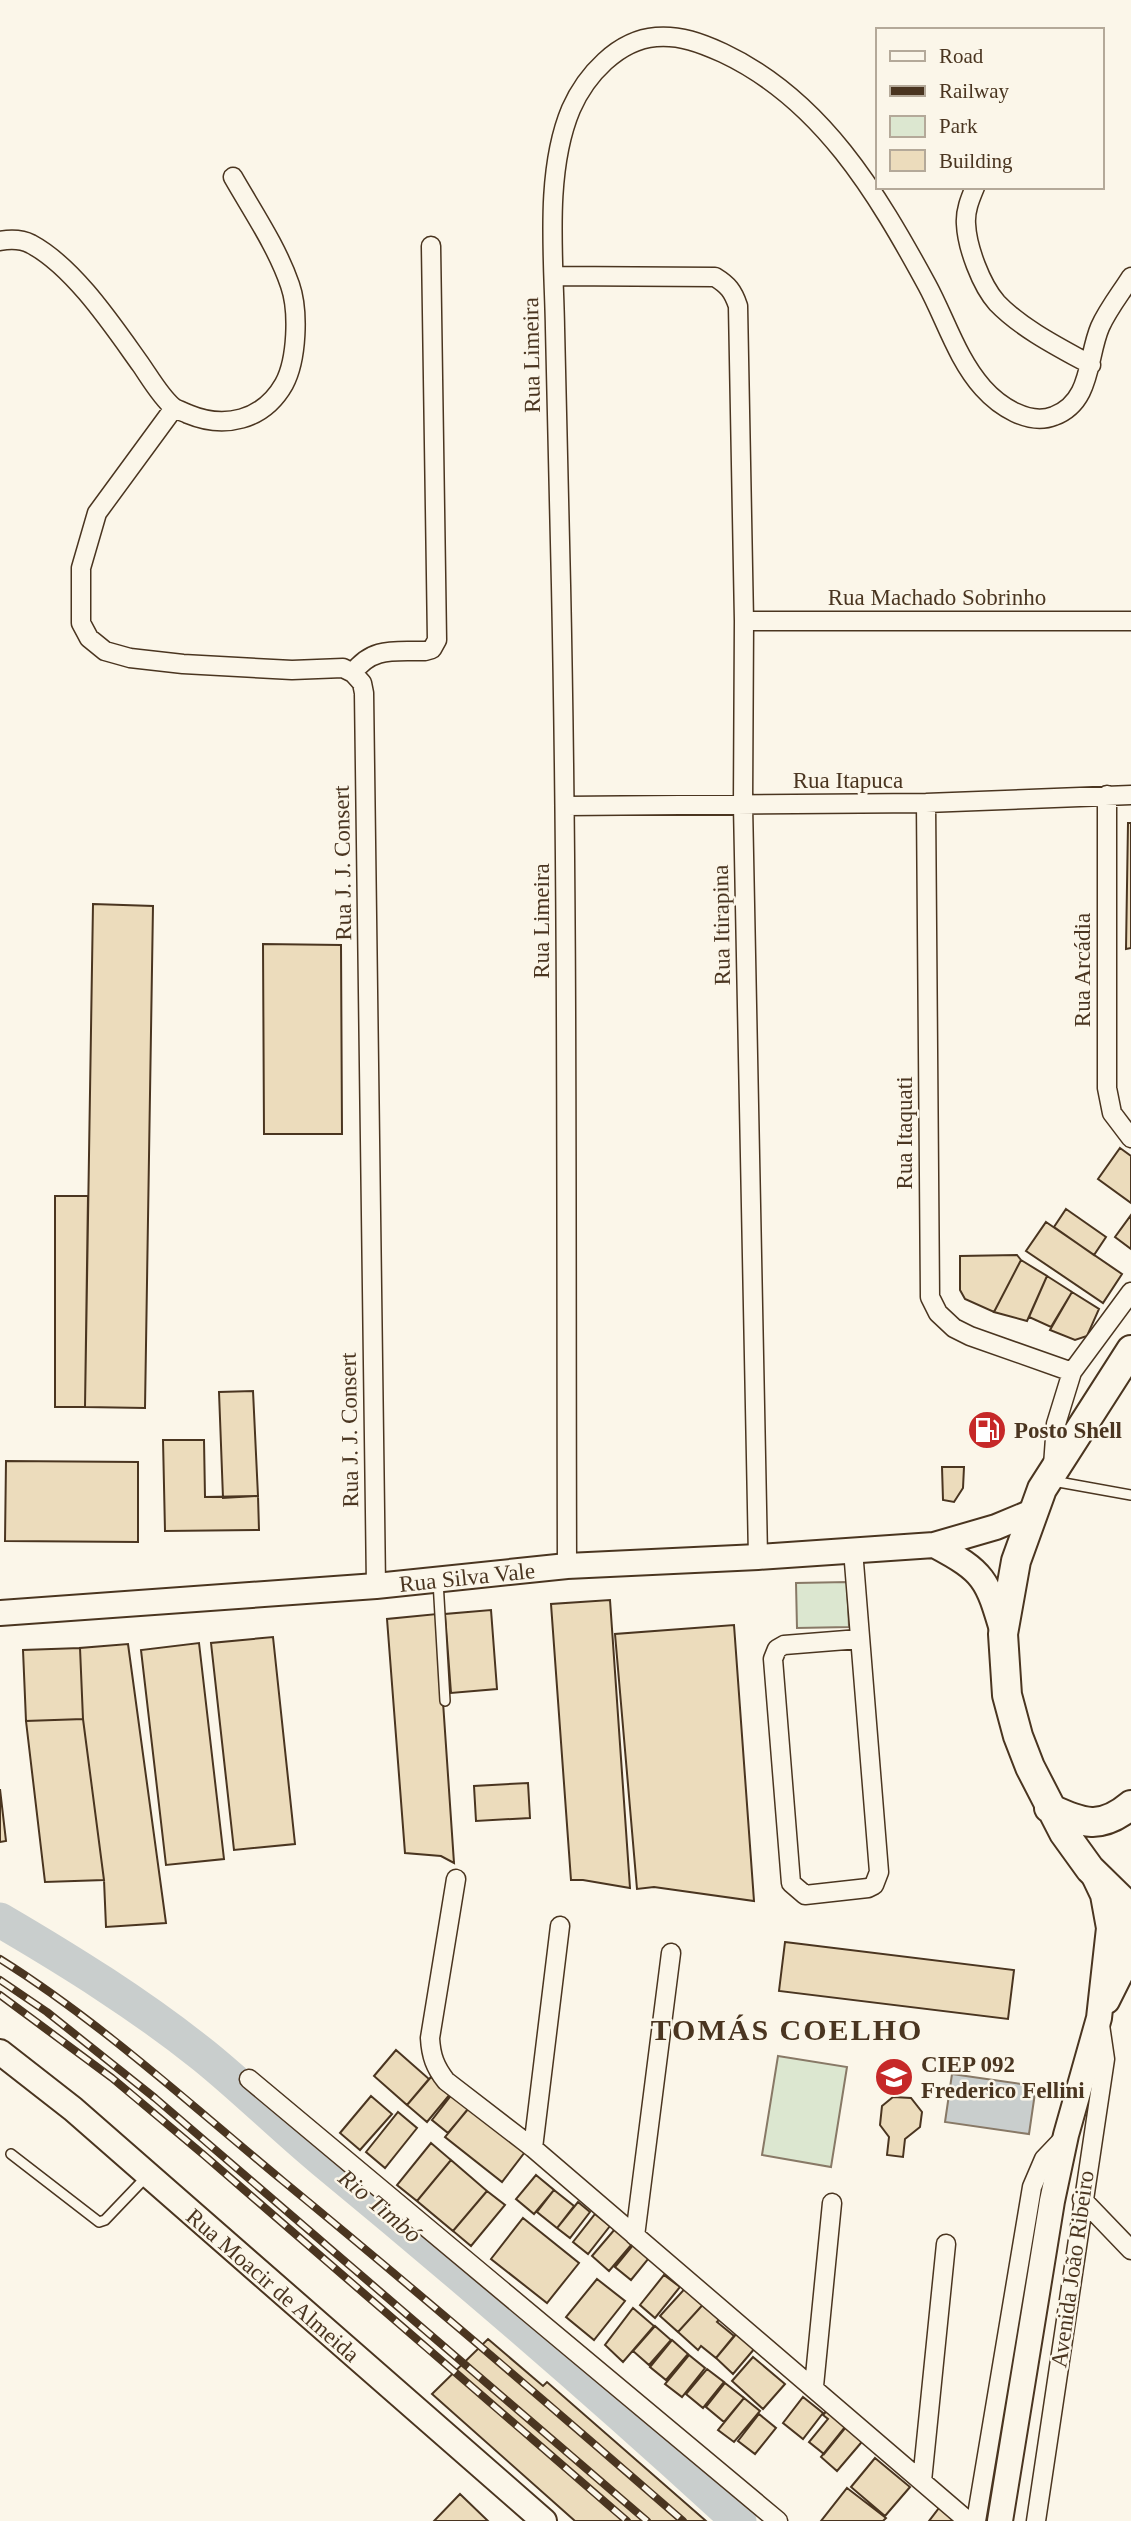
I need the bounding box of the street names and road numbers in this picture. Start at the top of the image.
street label: Rua Limeira [518,297,545,413]
street label: Rua Machado Sobrinho [828,585,1046,610]
street label: Rua Itapuca [793,768,903,793]
street label: Rua J. J. Consert [329,785,356,941]
street label: Rua Limeira [529,863,554,979]
street label: Rua Itirapina [708,864,735,986]
street label: Rua Arcádia [1070,913,1095,1027]
street label: Rua Itaquati [892,1076,917,1190]
street label: Rua J. J. Consert [336,1352,363,1508]
street label: Rua Silva Vale [398,1558,536,1597]
street label: Avenida João Ribeiro [1046,2169,1099,2369]
street label: Rua Moacir de Almeida [181,2204,364,2367]

